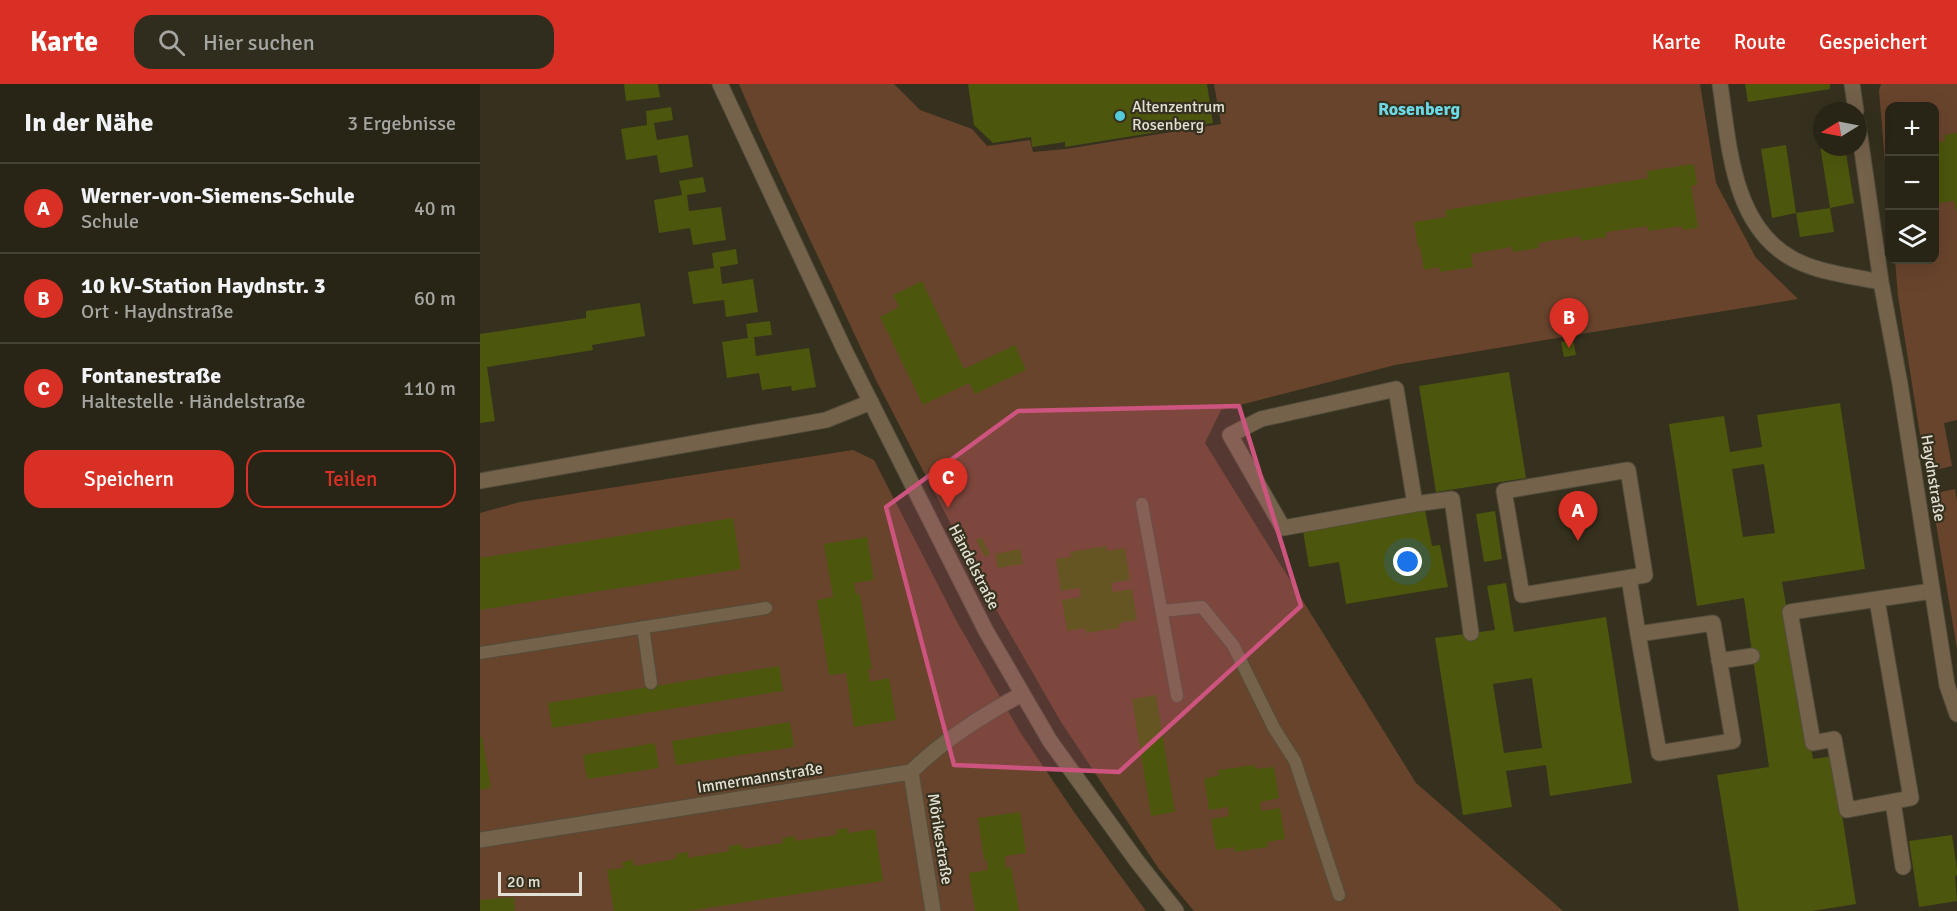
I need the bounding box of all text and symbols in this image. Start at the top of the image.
search box [134,15,554,69]
text: Karte [30,25,98,59]
icon: search [155,26,188,59]
text: Hier suchen [203,29,315,56]
text: Karte [1652,29,1701,55]
text: Route [1734,29,1786,55]
text: Gespeichert [1819,29,1927,55]
place label: Altenzentrum Rosenberg [1132,97,1225,135]
district label: Rosenberg [1378,98,1460,120]
north arrow [1813,102,1867,156]
map controls [1885,102,1939,264]
button: + [1885,102,1939,156]
text: In der Nähe [24,107,154,139]
marker: Altenzentrum Rosenberg [1113,109,1127,123]
text: 3 Ergebnisse [347,111,456,136]
button: − [1885,156,1939,210]
text: Werner-von-Siemens-Schule [81,182,355,209]
text: A [37,196,50,221]
text: 40 m [414,196,456,221]
text: Schule [81,209,139,234]
button: layers [1885,210,1939,264]
text: 10 kV-Station Haydnstr. 3 [81,272,326,299]
text: B [37,286,50,311]
text: 60 m [414,286,456,311]
pin: B [1550,298,1588,348]
text: Ort · Haydnstraße [81,299,234,324]
text: Fontanestraße [81,362,221,389]
text: C [37,376,50,401]
text: 110 m [403,376,456,401]
text: Haltestelle · Händelstraße [81,389,305,414]
street label: Haydnstraße [1916,433,1950,523]
button: Speichern [24,450,234,508]
button: Teilen [246,450,456,508]
pin: C [928,458,968,508]
pin: A [1558,492,1598,541]
street label: Händelstraße [944,521,1004,613]
your location [1393,547,1422,576]
street label: Immermannstraße [696,758,824,798]
street label: Mörikestraße [923,792,957,886]
scale bar [498,869,582,896]
text: 20 m [507,872,541,892]

